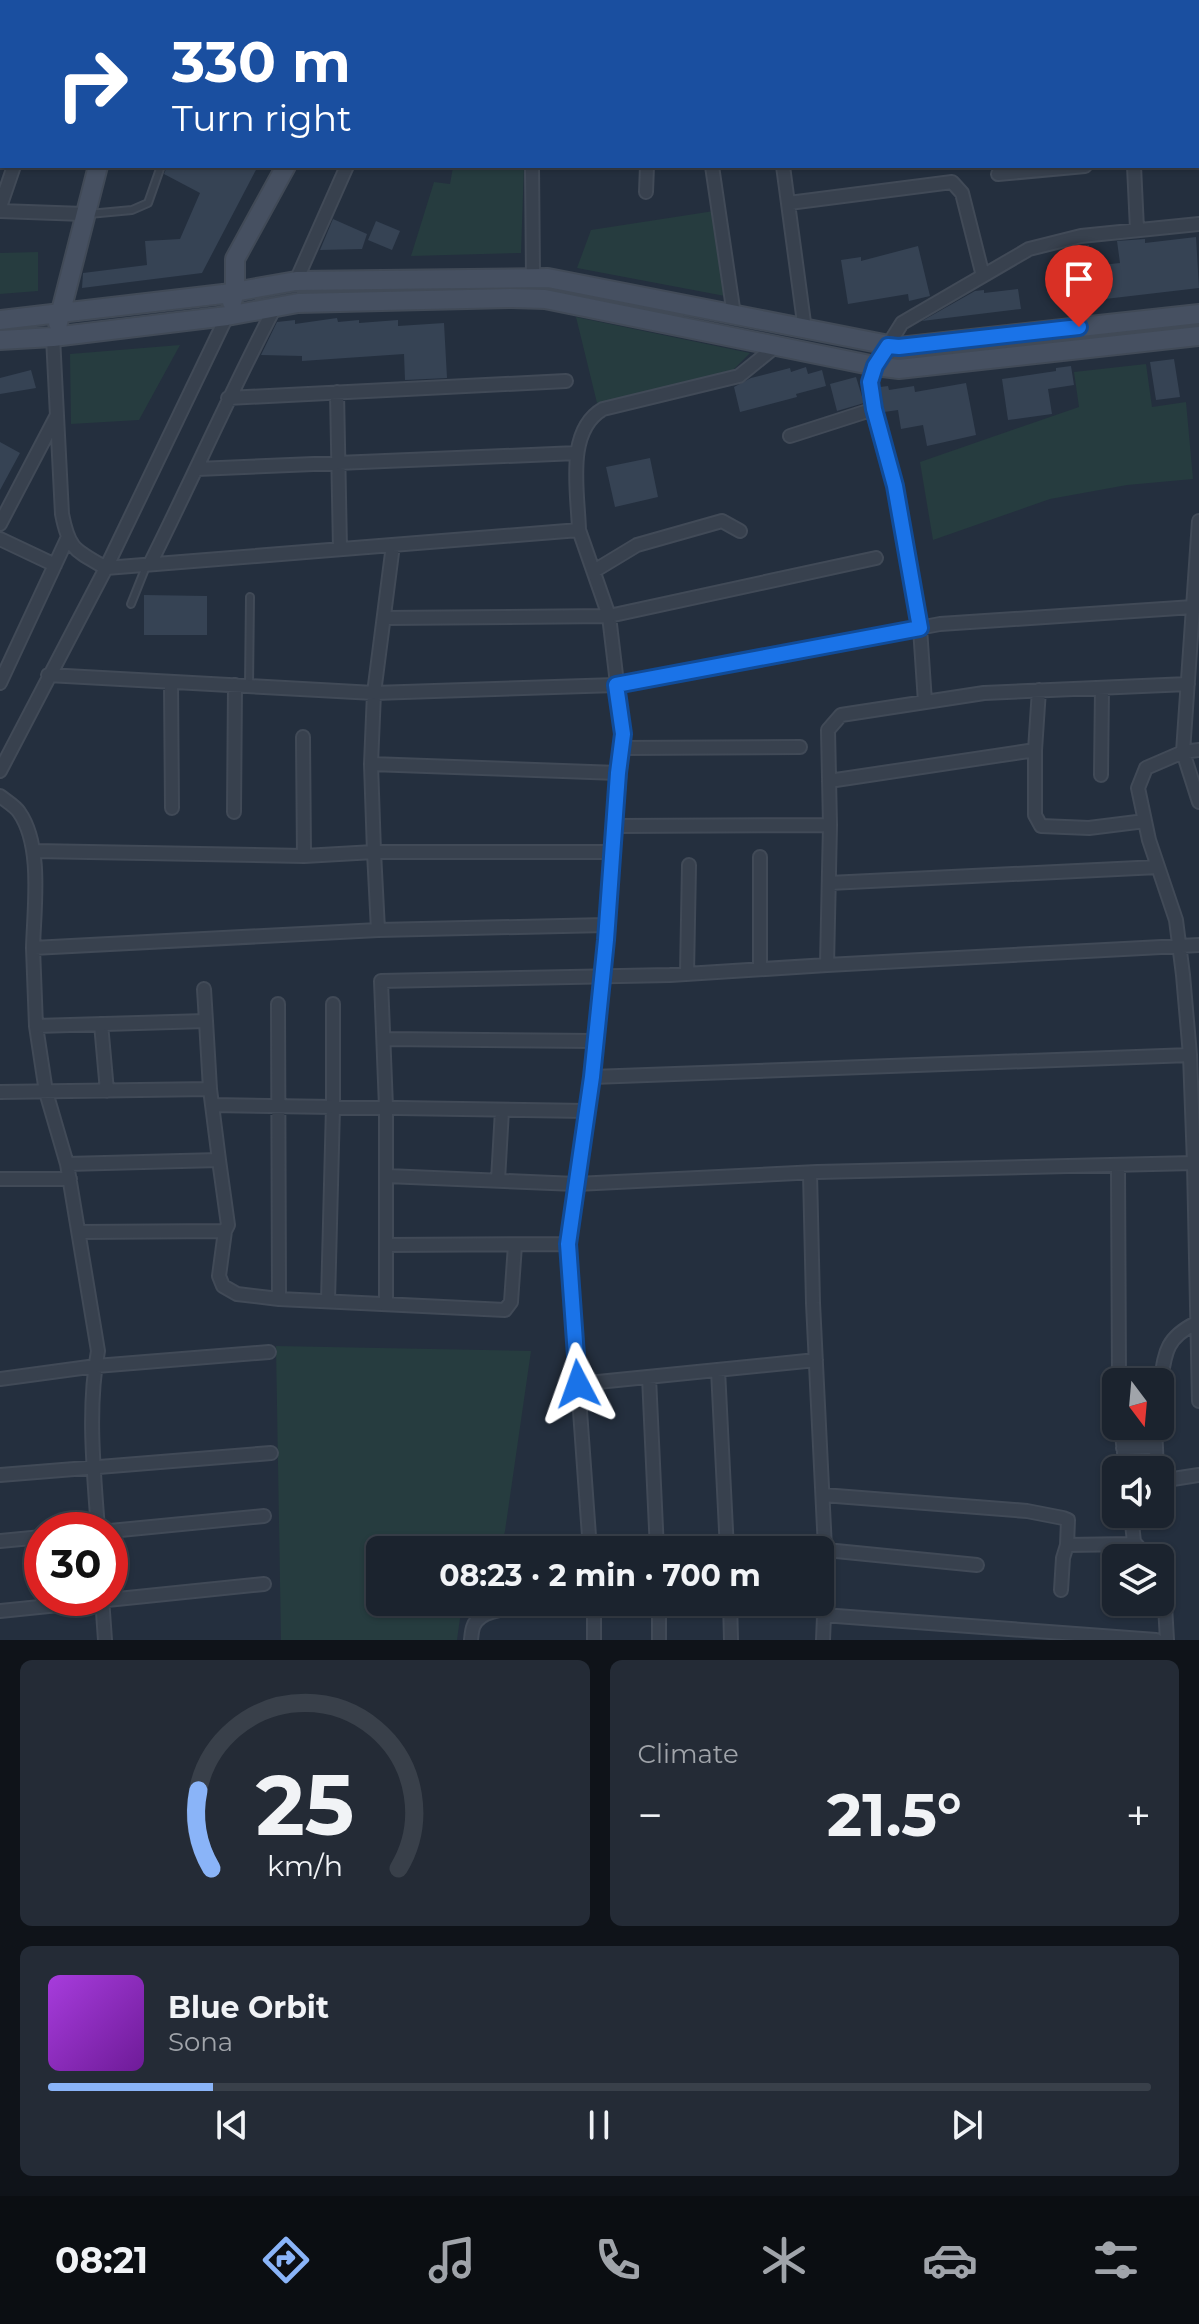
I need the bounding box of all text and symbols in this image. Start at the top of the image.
text: 330 m [172,28,351,96]
icon: right [40,32,144,136]
text: Turn right [172,96,352,140]
pin [1045,245,1113,327]
icon: arrive [1057,257,1101,301]
position arrow [536,1342,620,1426]
north arrow [1102,1368,1174,1440]
map controls [1102,1368,1174,1616]
button: sound [1102,1456,1174,1528]
speed limit sign: 30 [24,1512,128,1616]
button: layers [1102,1544,1174,1616]
text: 08:23 · 2 min · 700 m [439,1557,761,1594]
text: Climate [638,1738,739,1770]
text: 25 [255,1754,354,1856]
text: 21.5° [827,1778,962,1851]
text: − [638,1788,663,1842]
text: + [1126,1788,1151,1842]
text: km/h [267,1848,343,1883]
text: Blue Orbit [168,1989,329,2026]
text: Sona [168,2026,233,2058]
icon: previous [210,2103,254,2147]
icon: pause [577,2103,621,2147]
icon: next [945,2103,989,2147]
icon: directions [258,2232,314,2288]
icon: music [424,2232,480,2288]
icon: phone [590,2232,646,2288]
icon: climate [756,2232,812,2288]
icon: car [922,2232,978,2288]
icon: filters [1088,2232,1144,2288]
text: 08:21 [55,2238,148,2282]

